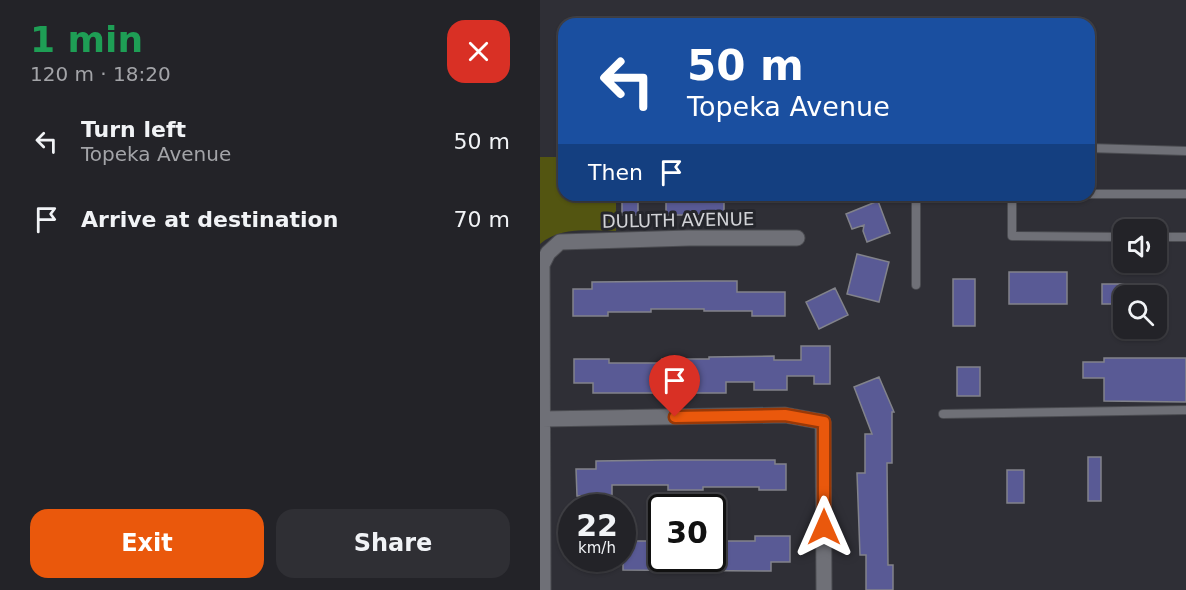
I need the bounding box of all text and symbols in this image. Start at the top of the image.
text: 1 min [30,19,143,60]
button: close [447,20,510,83]
text: 50 m [687,41,804,90]
icon: left [588,42,666,120]
text: 120 m · 18:20 [30,62,171,86]
text: Topeka Avenue [687,91,890,122]
text: Turn left [81,117,186,142]
icon: left [30,125,63,158]
text: 50 m [454,129,510,154]
text: Topeka Avenue [81,142,231,166]
icon: arrive [655,156,688,189]
text: Then [588,160,643,185]
icon: arrive [30,203,63,236]
text: Arrive at destination [81,207,338,232]
text: 70 m [454,207,510,232]
street label: DULUTH AVENUE [602,208,754,232]
map controls [1113,219,1167,339]
button: sound [1113,219,1167,273]
button: search [1113,285,1167,339]
pin [649,355,700,417]
icon: arrive [658,364,691,397]
speed limit sign: 30 [648,494,726,572]
position arrow [792,495,856,559]
text: 22 [576,508,618,543]
button: Exit [30,509,264,578]
button: Share [276,509,510,578]
text: km/h [578,539,616,557]

